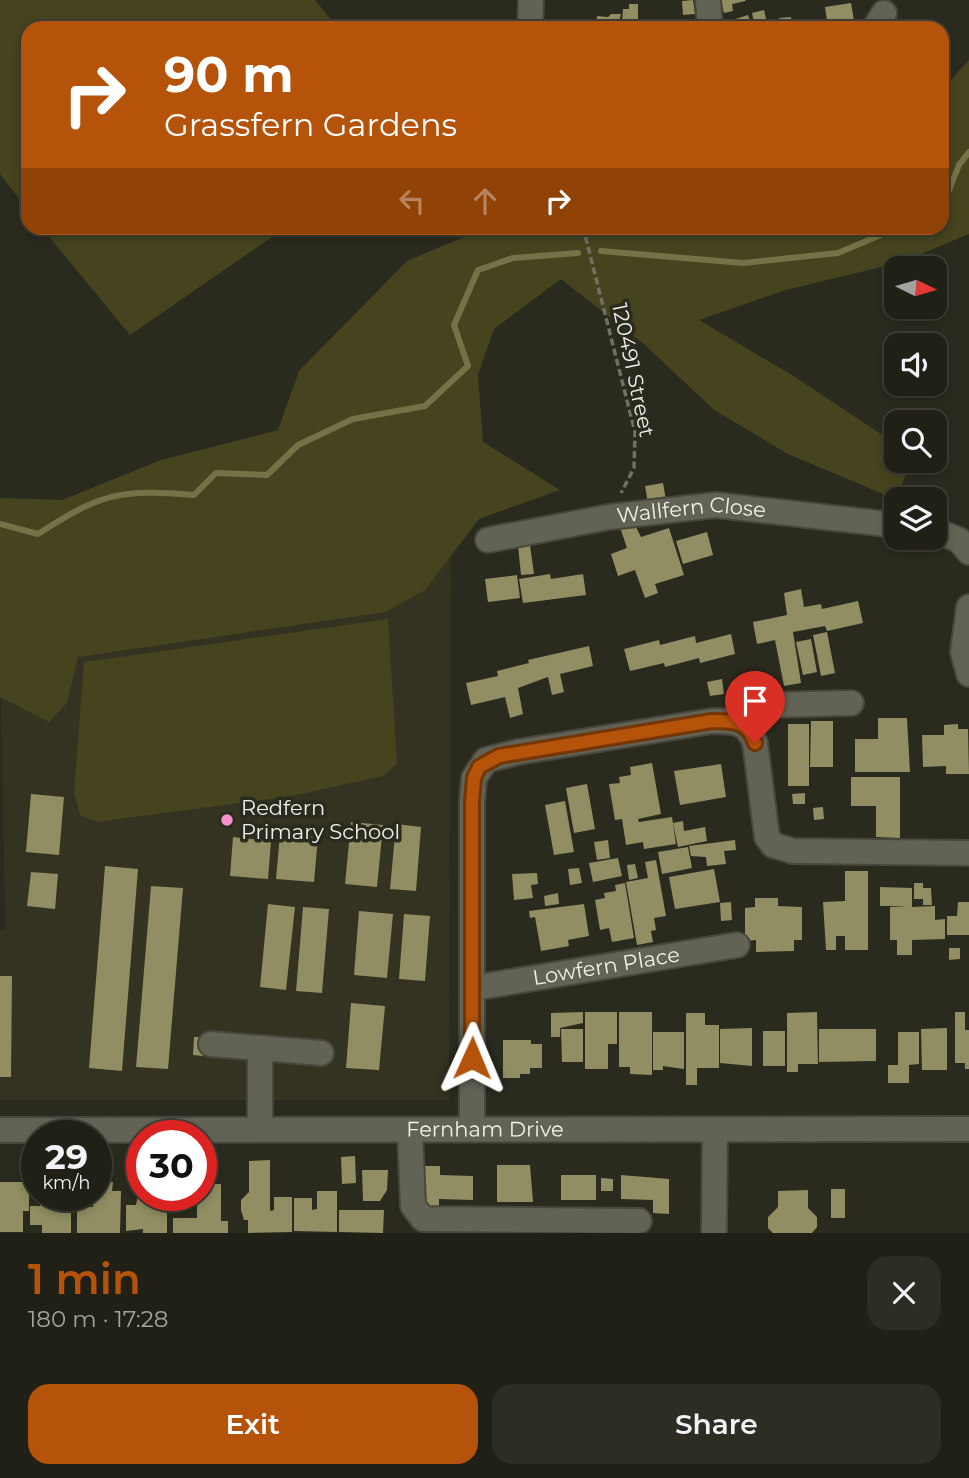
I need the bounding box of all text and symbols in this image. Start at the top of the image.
text: 90 m [164,45,294,104]
icon: right [49,49,140,140]
text: Grassfern Gardens [164,105,457,144]
icon: left [393,182,431,220]
icon: ahead [466,182,504,220]
icon: right [539,182,577,220]
north arrow [884,256,947,318]
map controls [884,256,947,550]
street label: 120491 Street [607,301,660,439]
button: sound [884,333,947,396]
button: search [884,410,947,473]
button: layers [884,487,947,550]
street label: Wallfern Close [615,491,767,528]
pin [725,671,785,743]
icon: arrive [736,682,774,720]
place label: Redfern Primary School [241,795,400,844]
marker: Redfern Primary School [219,812,235,828]
street label: Lowfern Place [531,942,682,990]
position arrow [435,1021,509,1095]
street label: Fernham Drive [406,1116,564,1142]
speed limit sign: 30 [126,1120,217,1211]
text: 29 [45,1135,88,1178]
text: km/h [42,1172,91,1194]
text: 1 min [28,1253,141,1305]
button: close [867,1256,941,1330]
text: 180 m · 17:28 [28,1305,168,1333]
button: Exit [28,1384,478,1464]
button: Share [492,1384,941,1464]

